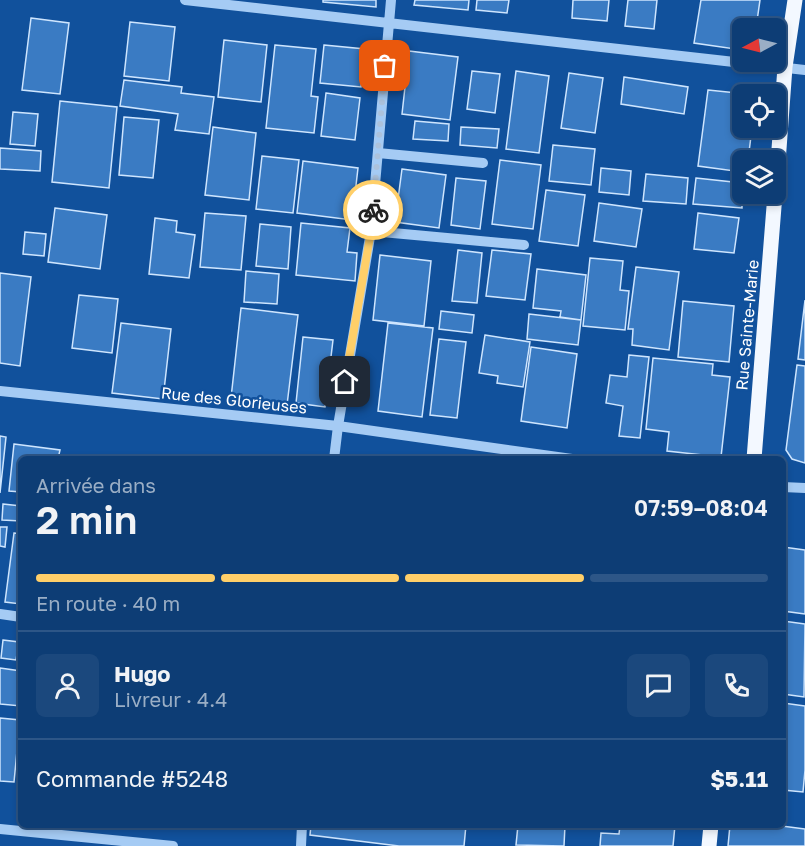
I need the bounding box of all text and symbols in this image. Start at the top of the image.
north arrow [732,18,786,72]
map controls [732,18,786,204]
pin [359,40,410,91]
icon: bag [368,49,401,82]
button: locate [732,84,786,138]
button: layers [732,150,786,204]
courier [343,180,403,240]
icon: bike [357,194,390,227]
street label: Rue Sainte-Marie [731,259,763,391]
pin [319,356,370,407]
icon: home [328,365,361,398]
street label: Rue des Glorieuses [160,382,308,418]
text: Arrivée dans [36,473,156,497]
text: 07:59–08:04 [634,494,768,521]
text: 2 min [36,496,137,543]
text: En route · 40 m [36,591,180,615]
button: person [36,654,99,717]
button: chat [627,654,690,717]
button: phone [705,654,768,717]
text: Hugo [114,660,171,687]
text: Livreur · 4.4 [114,687,227,711]
text: Commande #5248 [36,765,228,792]
text: $5.11 [710,765,768,792]

